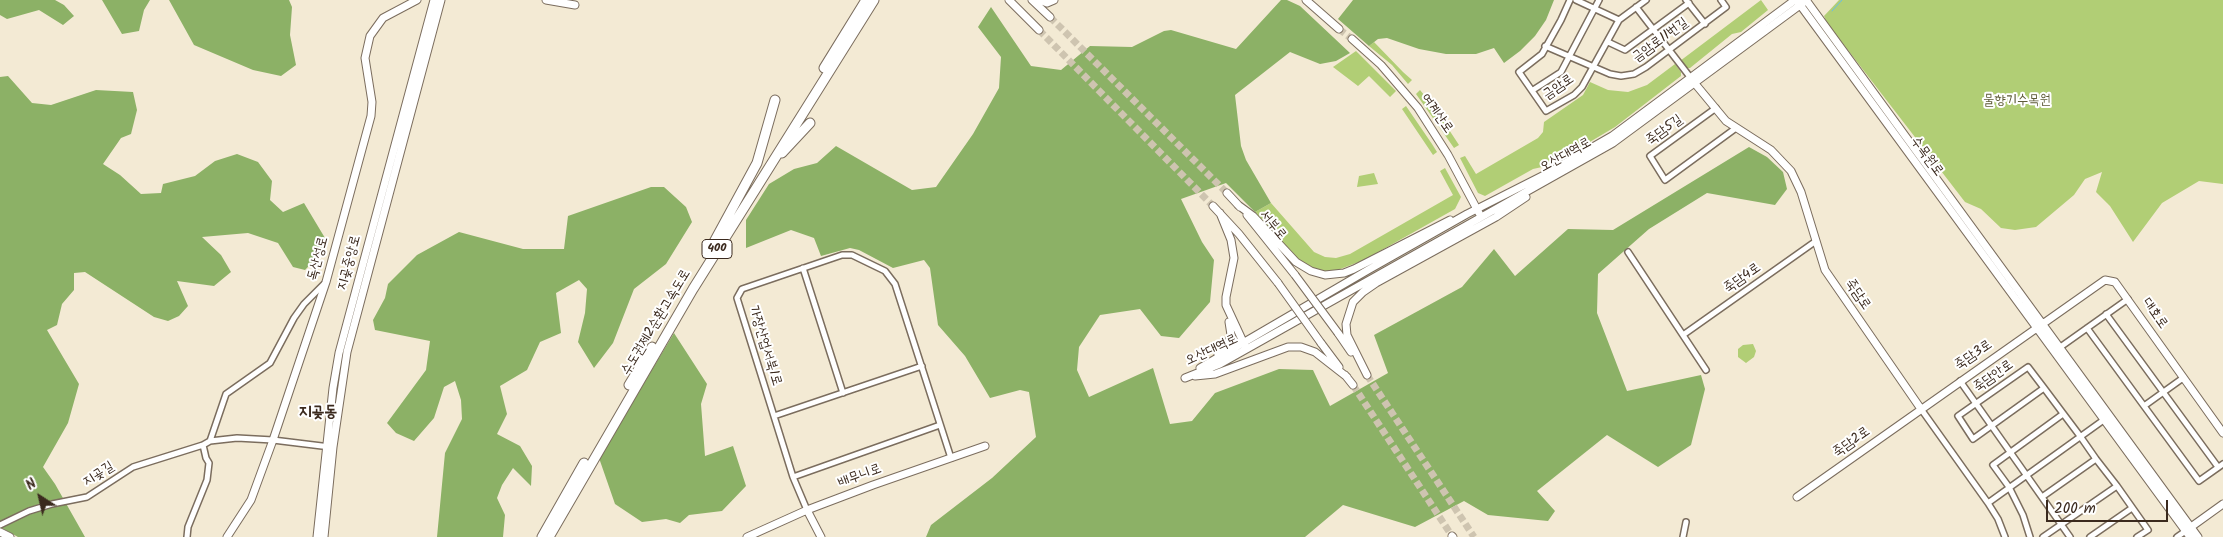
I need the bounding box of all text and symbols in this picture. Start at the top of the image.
street label: 금암로11번길 [1630,15,1692,67]
street label: 금암로 [1540,72,1578,104]
street label: 여계산로 [1416,91,1456,137]
park label: 물향기수목원 [1983,94,2051,110]
street label: 죽담5길 [1643,112,1687,150]
street label: 수목원로 [1906,134,1946,180]
street label: 오산대역로 [1537,135,1595,177]
street label: 서부로 [1255,208,1289,244]
street label: 지곶중앙로 [335,234,365,292]
street label: 독산성로 [305,235,333,283]
road number: 400 [702,240,732,258]
street label: 죽담4로 [1721,260,1765,298]
street label: 수도권제2순환고속도로 [619,267,695,379]
street label: 죽담로 [1841,276,1873,314]
street label: 대호로 [2137,295,2171,333]
street label: 가장산업서북1로 [744,304,784,388]
street label: 오산대역로 [1183,331,1241,371]
street label: 죽담3로 [1952,337,1996,375]
street label: 죽담안로 [1971,357,2017,397]
district label: 지곶동 [299,403,337,423]
street label: 죽담2로 [1830,424,1874,462]
street label: 지곶길 [80,459,118,491]
street label: 배무니로 [836,461,884,493]
north arrow [15,472,65,522]
text: N [21,473,41,496]
scale bar [2048,490,2170,522]
text: 200 m [2054,497,2096,521]

